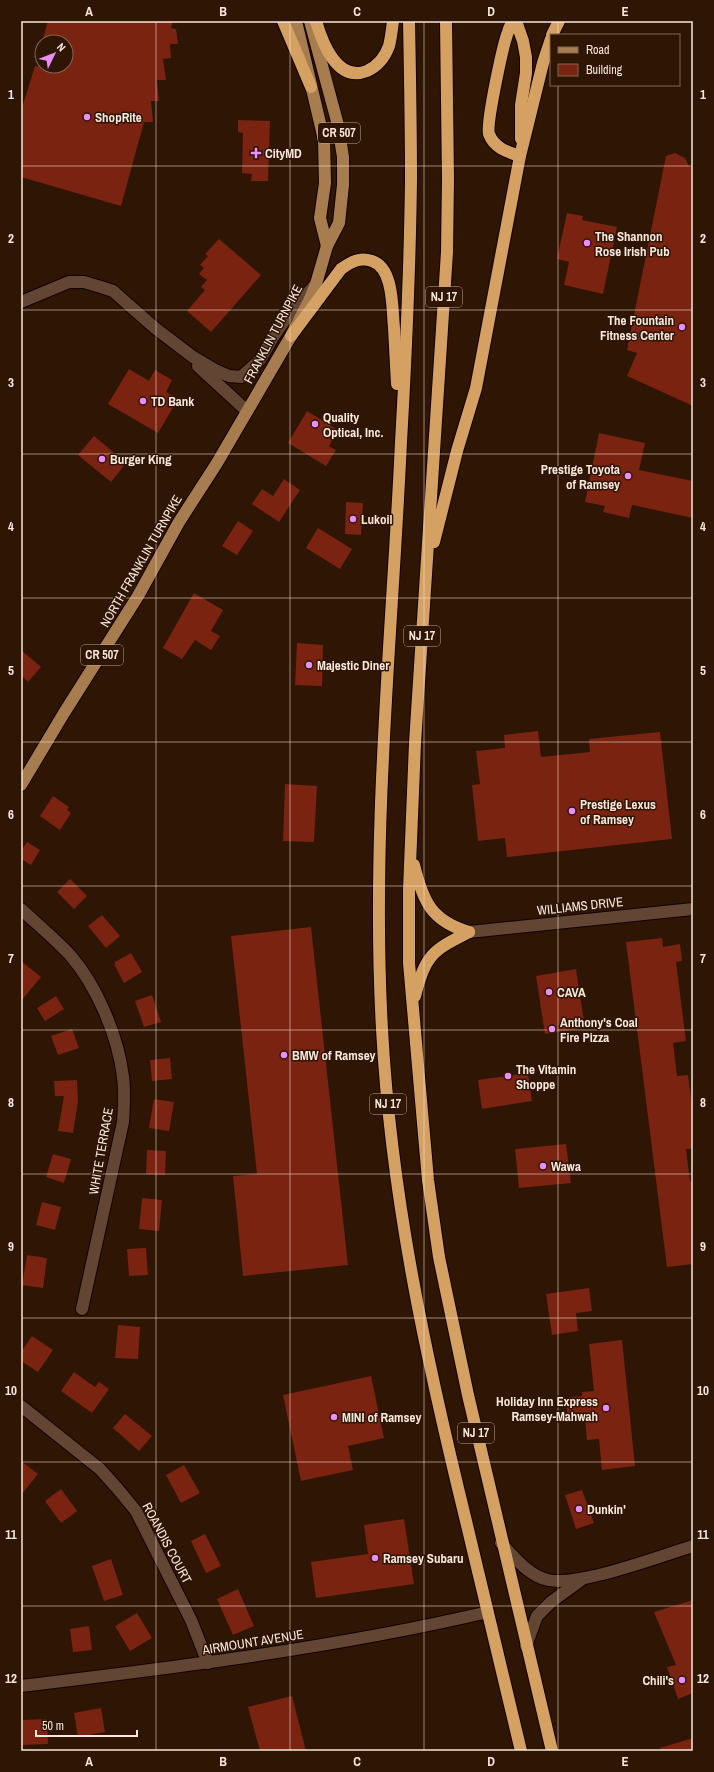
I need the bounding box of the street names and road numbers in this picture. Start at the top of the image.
road number: CR 507 [318,123,360,143]
street label: FRANKLIN TURNPIKE [240,282,306,386]
road number: NJ 17 [426,287,462,307]
street label: NORTH FRANKLIN TURNPIKE [96,492,186,630]
road number: NJ 17 [404,626,440,646]
road number: CR 507 [81,645,123,665]
street label: WILLIAMS DRIVE [536,893,624,919]
road number: NJ 17 [370,1094,406,1114]
street label: WHITE TERRACE [85,1106,117,1196]
road number: NJ 17 [458,1423,494,1443]
street label: ROANDIS COURT [139,1500,196,1587]
street label: AIRMOUNT AVENUE [200,1626,305,1659]

